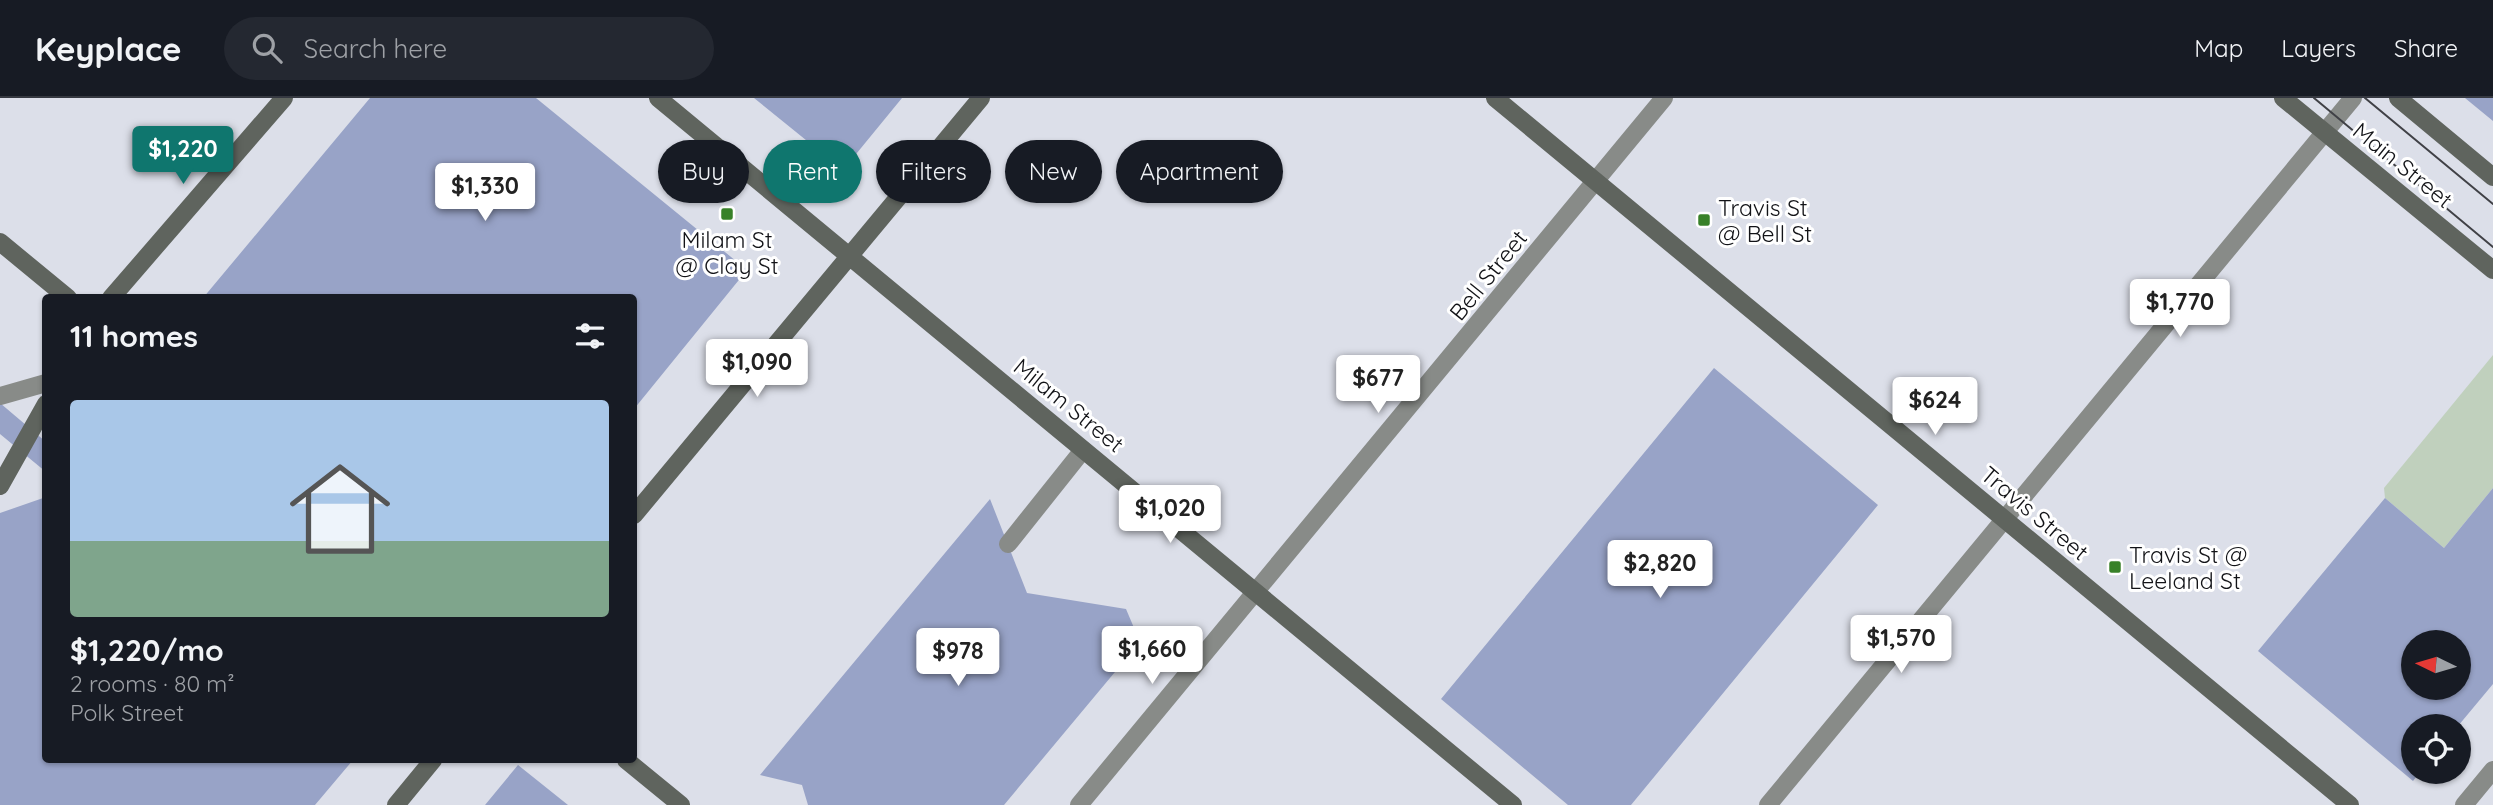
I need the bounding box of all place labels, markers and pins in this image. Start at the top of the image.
pin: $1,220 [126,126,240,186]
pin: $1,330 [428,164,542,223]
place label: Travis St @ Bell St [1718,193,1812,248]
marker: Milam St @ Clay St [719,206,735,222]
marker: Travis St @ Bell St [1696,212,1712,228]
place label: Milam St @ Clay St [676,225,779,280]
pin: $1,770 [2123,280,2237,339]
pin: $1,090 [700,340,814,399]
pin: $677 [1337,356,1419,415]
pin: $624 [1894,378,1976,437]
pin: $1,020 [1113,486,1227,545]
pin: $2,820 [1603,540,1717,600]
place label: Travis St @ Leeland St [2129,540,2247,595]
marker: Travis St @ Leeland St [2107,559,2123,575]
pin: $1,570 [1844,616,1958,675]
pin: $1,660 [1095,626,1209,686]
pin: $978 [917,628,999,688]

